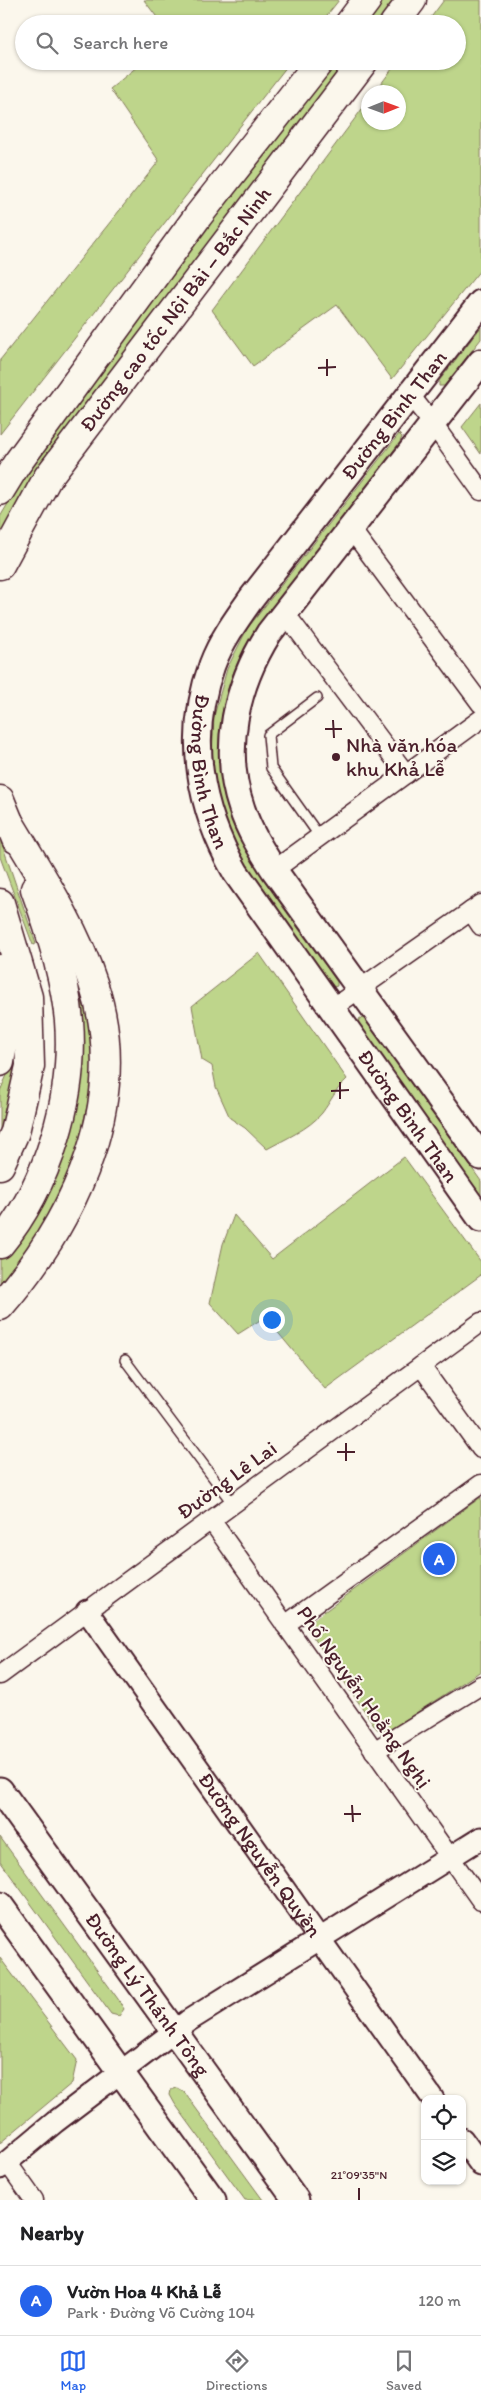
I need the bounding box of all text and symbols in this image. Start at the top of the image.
search box [15,15,466,70]
icon: search [33,29,61,57]
text: Search here [73,31,168,54]
north arrow [361,85,406,130]
street label: Đường cao tốc Nội Bài – Bắc Ninh [74,181,276,436]
street label: Đường Bình Than [335,345,452,484]
street label: Đường Bình Than [186,692,235,852]
place label: Nhà văn hóa khu Khả Lễ [346,732,457,781]
marker: Nhà văn hóa khu Khả Lễ [330,751,342,763]
street label: Đường Bình Than [353,1044,464,1187]
your location [259,1307,285,1333]
street label: Đường Lê Lai [172,1435,281,1524]
pin: A [423,1540,455,1578]
street label: Phố Nguyễn Hoằng Nghị [292,1601,437,1793]
street label: Đường Nguyễn Quyền [193,1767,327,1942]
street label: Đường Lý Thánh Tông [80,1907,216,2081]
map controls [421,2095,466,2185]
button: locate [421,2095,466,2140]
button: layers [421,2140,466,2185]
text: 21°09'35"N [331,2168,387,2182]
text: Nearby [20,2220,84,2245]
text: Vườn Hoa 4 Khả Lễ [67,2280,221,2303]
text: A [31,2291,41,2310]
text: 120 m [418,2291,461,2310]
text: Park · Đường Võ Cường 104 [67,2303,255,2322]
tab: Map [59,2347,87,2394]
tab: Directions [206,2347,267,2394]
tab: Saved [386,2347,422,2394]

